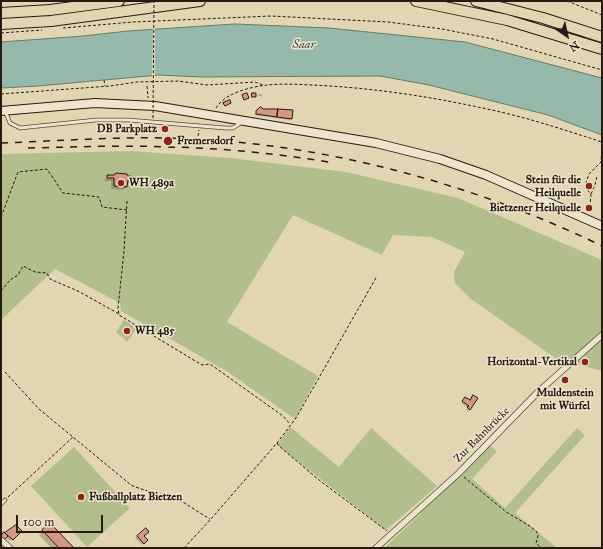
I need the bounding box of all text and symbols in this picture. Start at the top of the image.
north arrow [547,16,587,56]
water label: Saar [292,38,316,52]
text: N [566,38,581,54]
place label: DB Parkplatz [97,122,157,136]
marker: DB Parkplatz [160,124,170,134]
place label: Fremersdorf [177,134,233,148]
marker: Fremersdorf [162,135,174,147]
place label: Stein für die Heilquelle [526,173,581,199]
place label: WH 489a [129,176,174,190]
marker: WH 489a [116,178,126,188]
marker: Stein für die Heilquelle [584,181,594,191]
place label: Bietzener Heilquelle [489,201,581,215]
marker: Bietzener Heilquelle [584,203,594,213]
place label: WH 485 [135,324,174,338]
marker: WH 485 [122,326,132,336]
place label: Horizontal-Vertikal [487,355,577,369]
marker: Horizontal-Vertikal [580,357,590,367]
marker: Muldenstein mit Würfel [560,375,570,385]
place label: Muldenstein mit Würfel [536,386,594,412]
street label: Zur Bahnbrücke [452,405,512,465]
place label: Fußballplatz Bietzen [89,490,182,504]
marker: Fußballplatz Bietzen [76,492,86,502]
scale bar [18,507,105,533]
text: 100 m [23,515,54,529]

